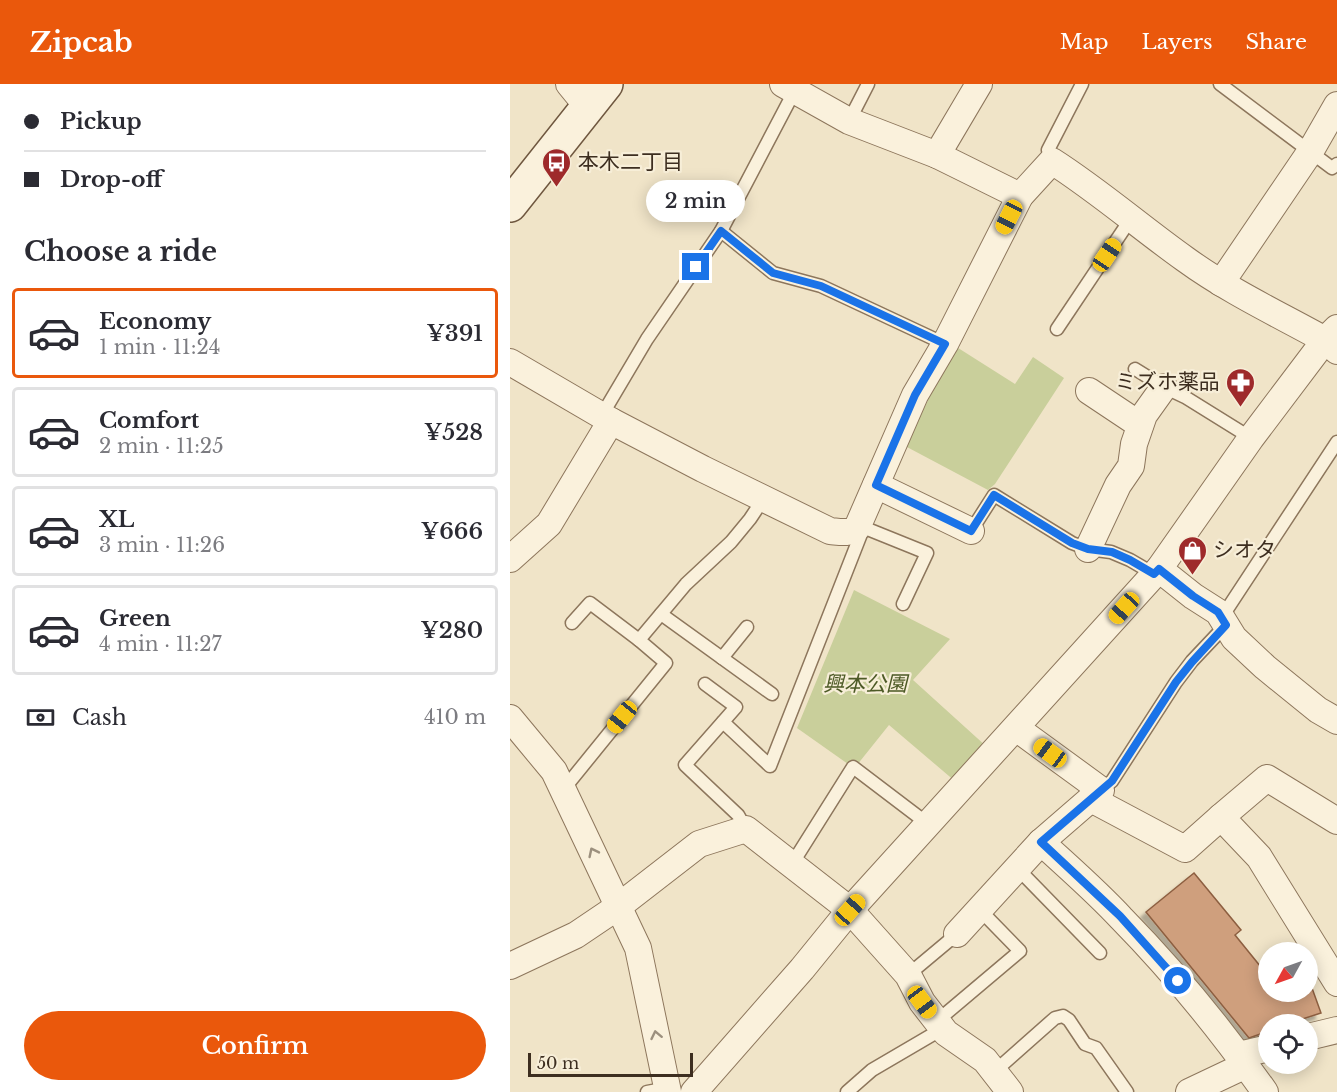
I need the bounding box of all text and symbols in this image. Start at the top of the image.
text: Zipcab [30,25,133,60]
text: Map [1060,29,1109,55]
text: Layers [1142,29,1213,55]
text: Share [1246,29,1307,55]
text: Pickup [60,108,142,135]
bus stop icon: 本木二丁目 [541,146,573,188]
place label: 本木二丁目 [578,149,683,175]
text: Drop-off [60,166,162,193]
callout: 2 min [646,180,746,222]
text: 2 min [665,189,726,213]
car [993,197,1025,237]
text: Choose a ride [24,235,217,268]
car [1089,235,1125,275]
route end [682,253,709,280]
icon: car [27,306,81,360]
text: Economy [99,308,211,335]
text: ¥391 [427,320,483,347]
text: 1 min · 11:24 [99,335,220,359]
pharmacy icon: ミズホ薬品 [1225,366,1257,408]
place label: ミズホ薬品 [1115,369,1220,395]
icon: car [27,405,81,459]
text: Comfort [99,407,199,434]
text: ¥528 [424,419,483,446]
text: 2 min · 11:25 [99,434,224,458]
icon: car [27,504,81,558]
text: XL [99,506,134,533]
text: ¥666 [421,518,483,545]
text: 3 min · 11:26 [99,533,225,557]
shop icon: シオタ [1176,534,1208,576]
place label: シオタ [1213,537,1276,563]
car [1105,589,1143,627]
icon: car [27,603,81,657]
text: Green [99,605,171,632]
text: ¥280 [420,617,483,644]
text: 4 min · 11:27 [99,632,222,656]
park label: 興本公園 [823,671,910,697]
car [604,697,640,737]
icon: cash [24,701,57,734]
text: Cash [72,704,127,731]
text: 410 m [424,705,486,729]
car [1030,735,1070,771]
one-way arrow [588,847,600,858]
car [831,891,869,929]
north arrow [1258,942,1318,1002]
map controls [1258,942,1318,1074]
route start [1164,967,1191,994]
car [904,982,940,1022]
button: Confirm [24,1011,486,1080]
button: locate [1258,1014,1318,1074]
one-way arrow [651,1030,664,1040]
scale bar [528,1050,693,1078]
text: 50 m [537,1053,579,1073]

